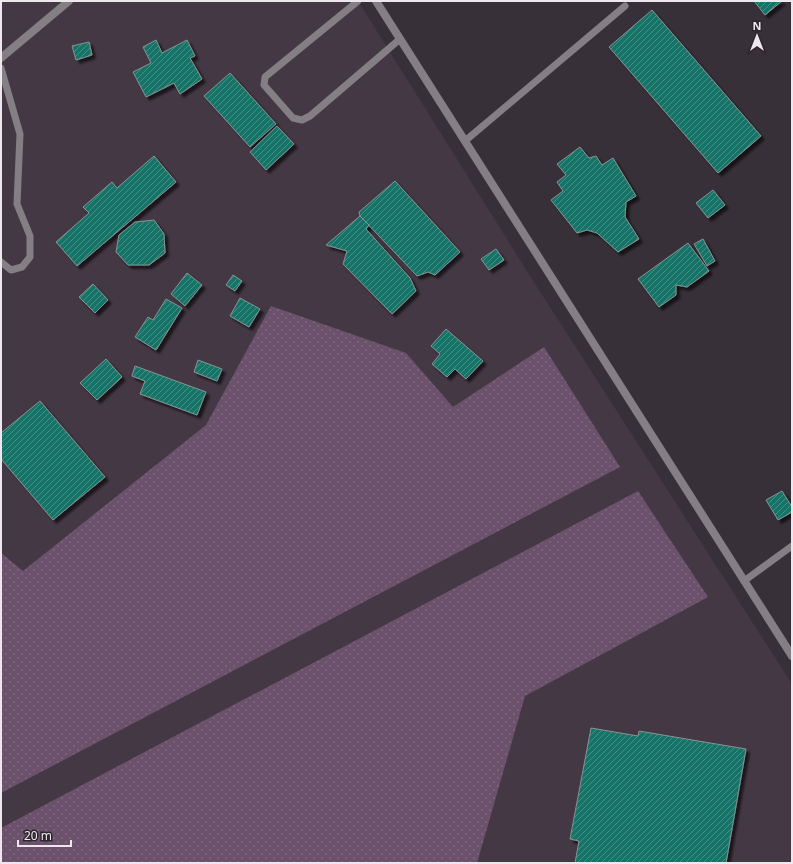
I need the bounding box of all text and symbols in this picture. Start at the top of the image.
north arrow [737,16,777,56]
text: N [753,18,761,33]
scale bar [18,822,71,848]
text: 20 m [24,827,52,844]

